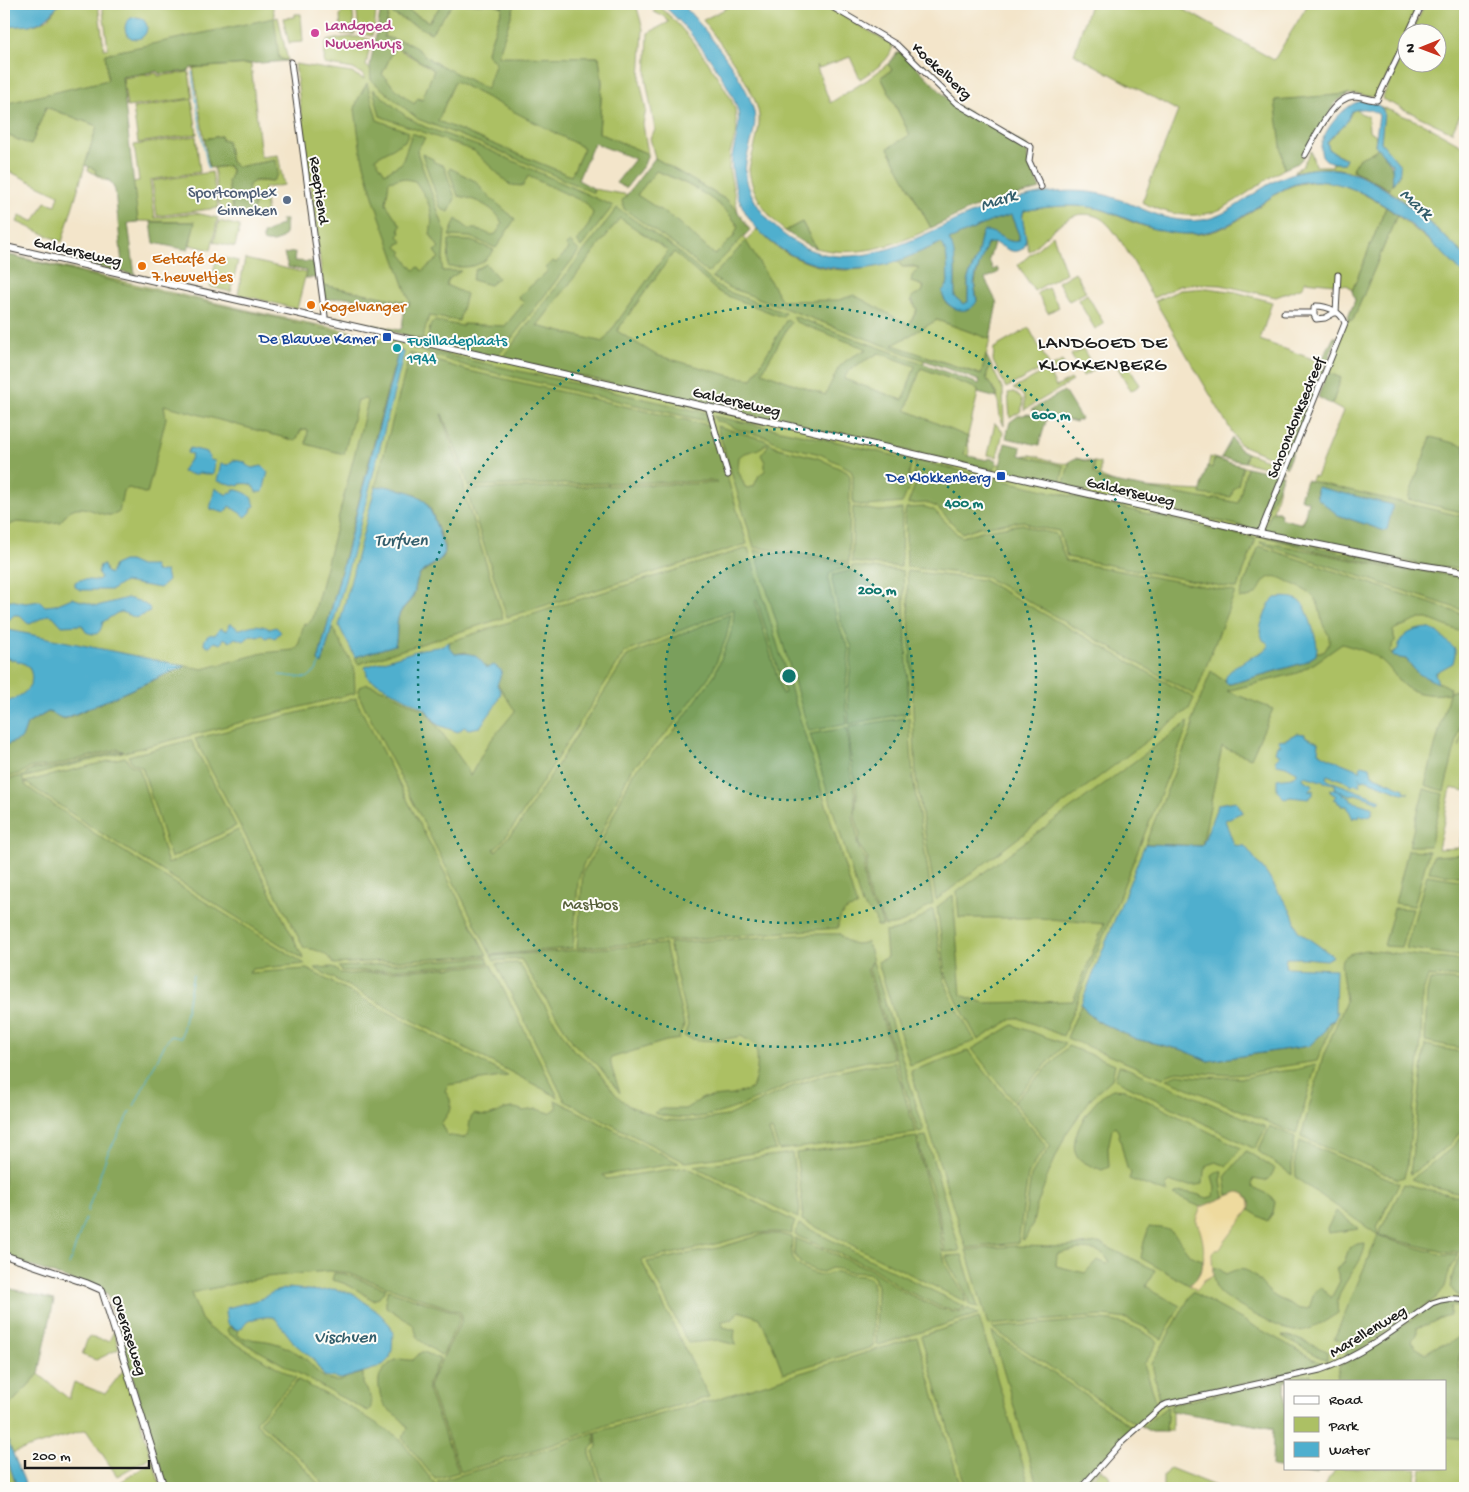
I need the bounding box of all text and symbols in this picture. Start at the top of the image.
place label: Landgoed Nuwenhuys [325,18,402,55]
north arrow [1396,22,1446,72]
marker: Landgoed Nuwenhuys [309,27,321,39]
street label: Koekelberg [906,40,975,105]
text: N [1403,43,1420,53]
street label: Reeptiend [303,155,332,227]
place label: Sportcomplex Ginneken [188,185,278,222]
water label: Mark [978,185,1021,217]
water label: Mark [1395,185,1438,226]
marker: Sportcomplex Ginneken [281,194,293,206]
street label: Galderseweg [31,234,123,273]
place label: Eetcafé de 7 heuveltjes [151,251,234,288]
marker: Eetcafé de 7 heuveltjes [136,260,148,272]
marker: Kogelvanger [305,299,317,311]
place label: Kogelvanger [321,299,407,318]
place label: De Blauwe Kamer [258,331,378,350]
marker: De Blauwe Kamer [381,331,393,343]
place label: Fusilladeplaats 1944 [406,333,508,370]
district label: LANDGOED DE KLOKKENBERG [1038,333,1168,378]
marker: Fusilladeplaats 1944 [391,342,403,354]
street label: Schoondonksedreef [1264,354,1331,482]
street label: Galderseweg [690,384,782,423]
text: 600 m [1032,407,1071,425]
place label: De Klokkenberg [885,470,991,489]
marker: De Klokkenberg [995,470,1007,482]
street label: Galderseweg [1084,474,1176,513]
text: 400 m [944,495,984,513]
water label: Turfven [374,531,428,552]
text: 200 m [858,582,897,600]
centre of rings [780,667,798,685]
park label: Mastbos [562,897,619,916]
street label: Overaseweg [106,1293,150,1379]
street label: Marellenweg [1327,1303,1411,1363]
water label: Vischven [314,1328,376,1349]
legend [1284,1380,1446,1470]
text: Road [1329,1392,1363,1410]
text: Park [1328,1418,1359,1436]
scale bar [25,1437,149,1469]
text: Water [1329,1442,1371,1460]
text: 200 m [32,1448,71,1466]

